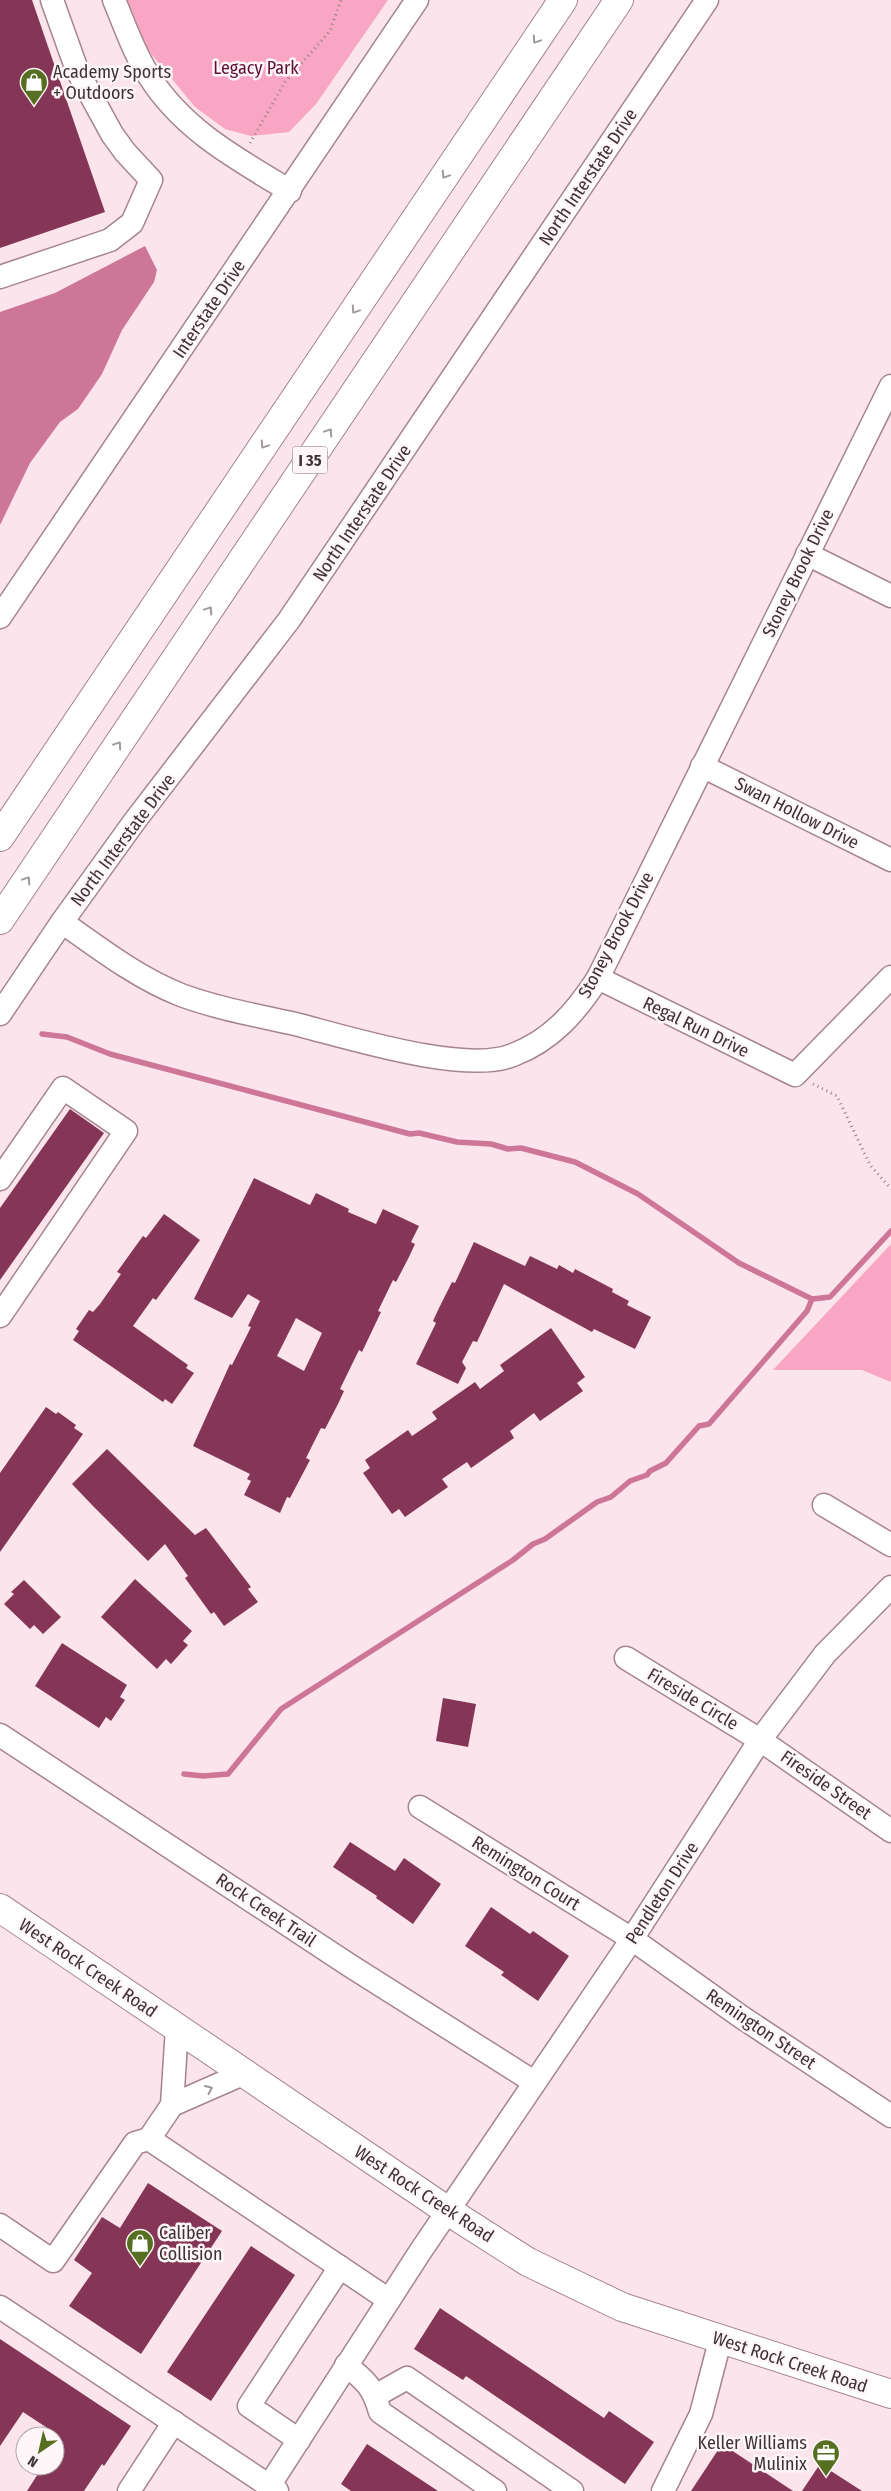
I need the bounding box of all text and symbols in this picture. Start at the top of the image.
one-way arrow [533,35,542,44]
park label: Legacy Park [213,57,299,79]
place label: Academy Sports + Outdoors [53,61,171,104]
shop icon: Academy Sports + Outdoors [19,67,49,106]
street label: North Interstate Drive [534,104,642,250]
one-way arrow [442,170,451,179]
street label: Interstate Drive [168,256,250,362]
one-way arrow [351,305,361,314]
one-way arrow [322,428,332,437]
one-way arrow [261,439,270,449]
street label: North Interstate Drive [308,440,416,586]
road number: I 35 [292,446,328,474]
street label: Stoney Brook Drive [757,505,839,641]
one-way arrow [202,606,212,615]
one-way arrow [112,741,121,751]
street label: North Interstate Drive [66,769,180,911]
street label: Swan Hollow Drive [731,772,863,854]
street label: Stoney Brook Drive [573,868,659,1002]
one-way arrow [21,876,30,886]
street label: Regal Run Drive [639,992,753,1062]
street label: Fireside Circle [644,1663,743,1735]
street label: Fireside Street [776,1746,876,1824]
street label: Remington Court [468,1831,584,1915]
street label: Pendleton Drive [621,1838,703,1948]
street label: Rock Creek Trail [212,1868,320,1952]
street label: West Rock Creek Road [15,1914,161,2022]
street label: Remington Street [702,1984,820,2074]
one-way arrow [204,2085,213,2096]
street label: West Rock Creek Road [350,2141,498,2247]
place label: Caliber Collision [159,2222,222,2265]
shop icon: Caliber Collision [125,2228,155,2267]
street label: West Rock Creek Road [710,2327,870,2397]
north arrow [15,2426,65,2476]
place label: Keller Williams Mulinix [698,2432,807,2475]
office icon: Keller Williams Mulinix [811,2438,841,2477]
text: N [25,2452,41,2471]

